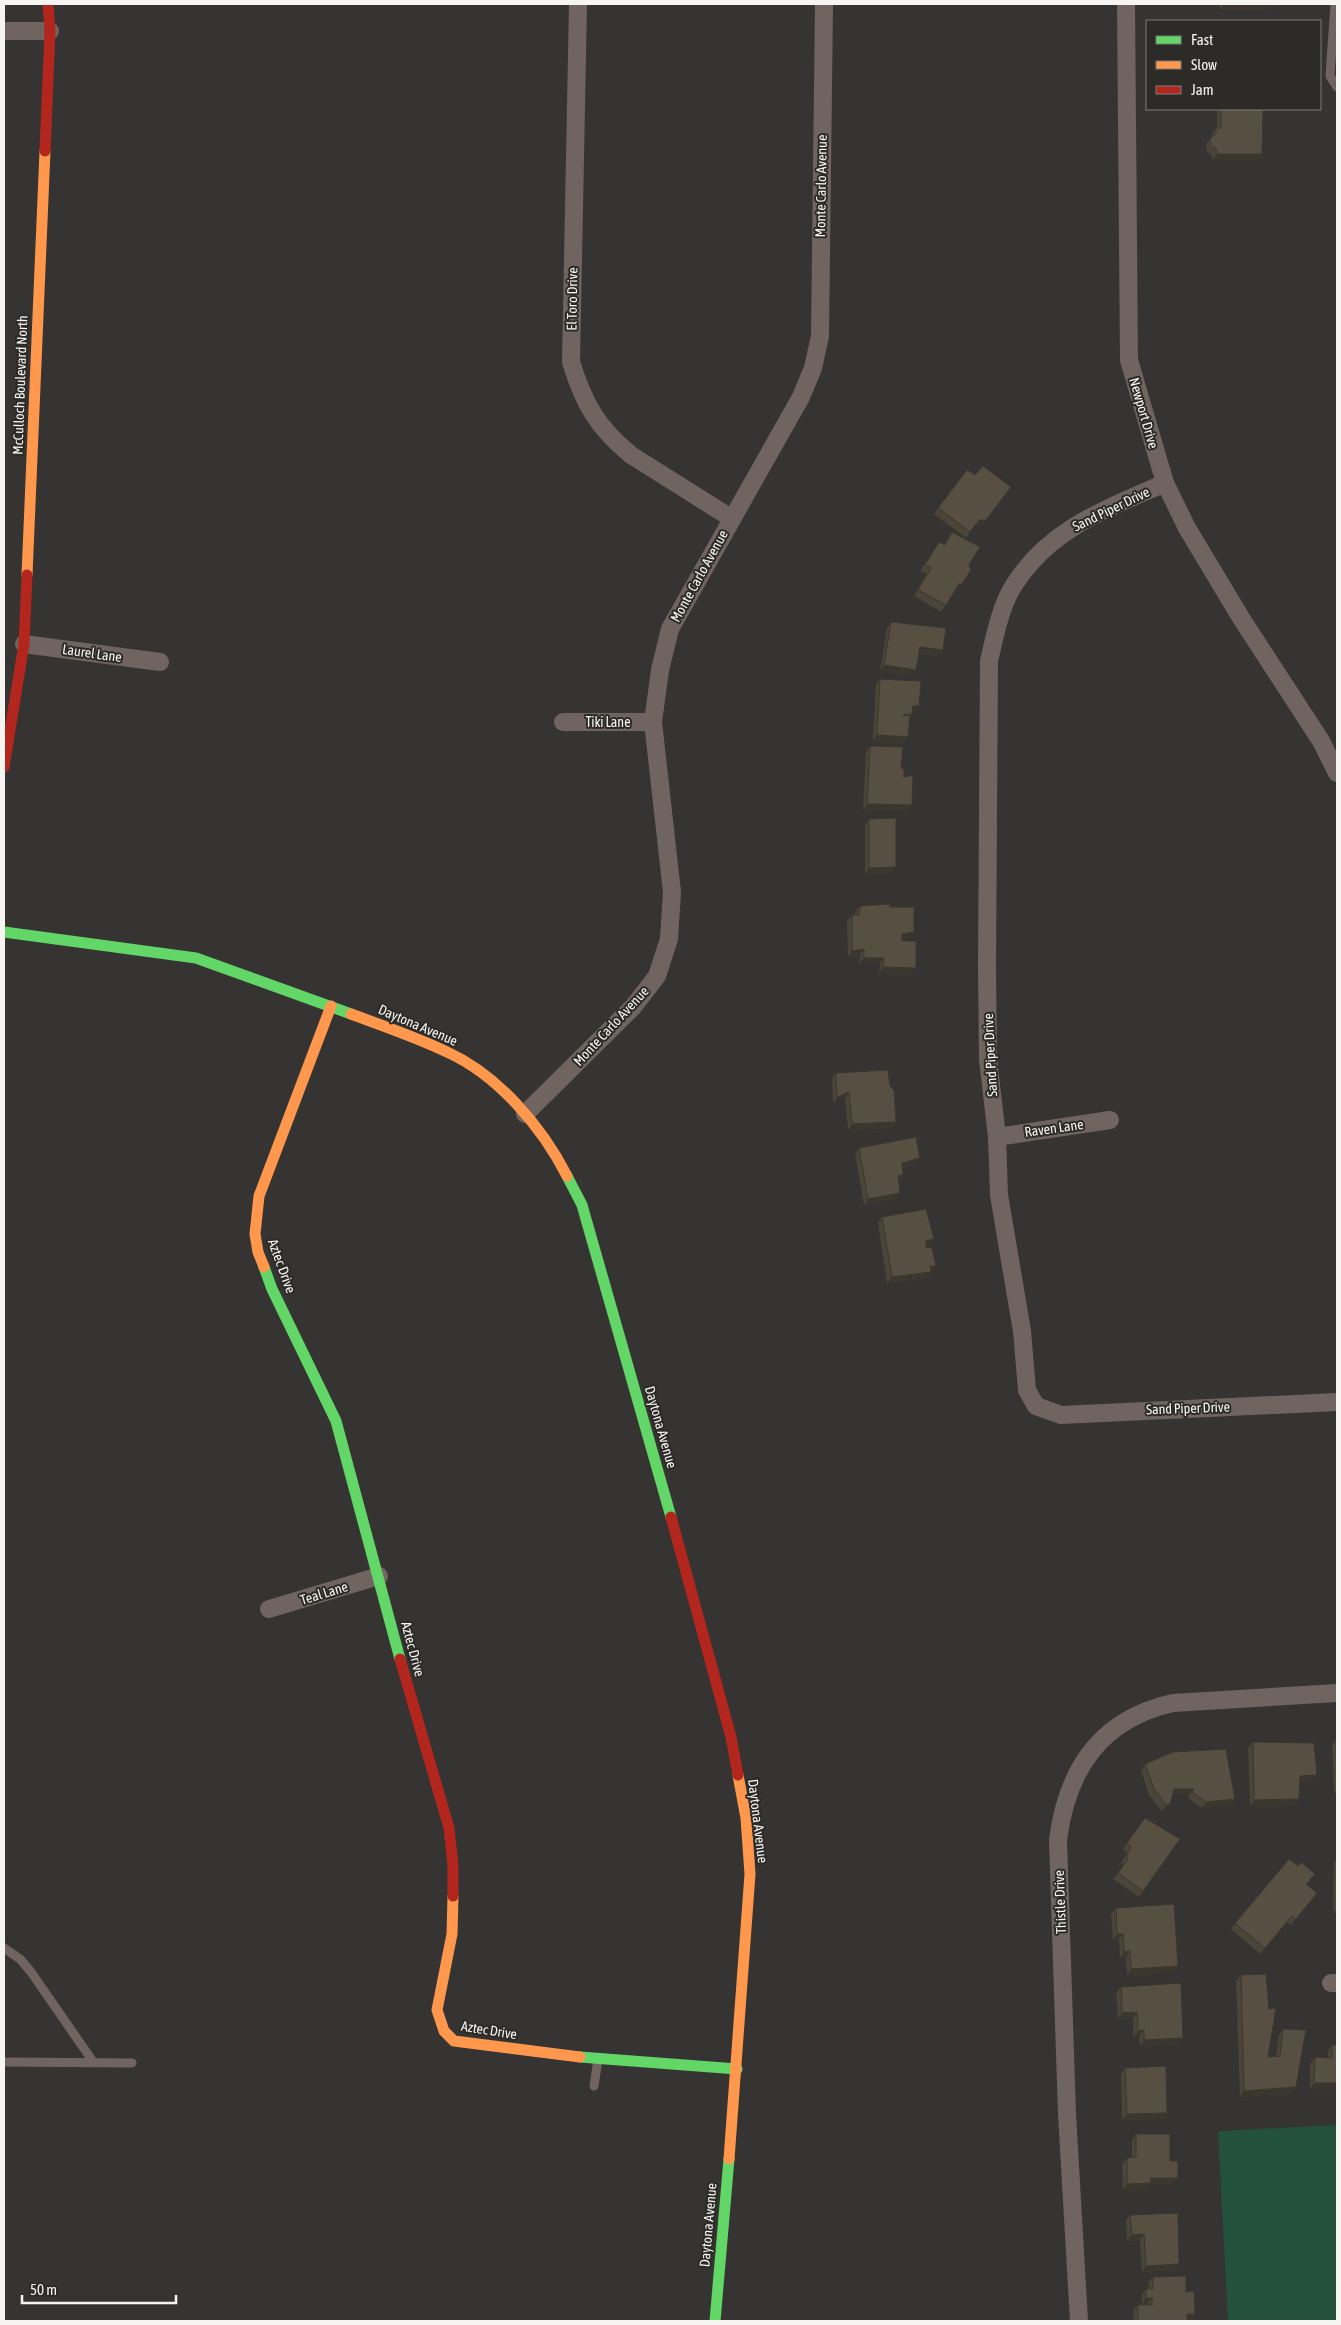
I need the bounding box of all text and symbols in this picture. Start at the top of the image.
legend [1146,20,1321,110]
text: Fast [1191,31,1213,48]
text: Slow [1191,56,1217,73]
text: Jam [1191,81,1214,98]
street label: Monte Carlo Avenue [812,135,830,237]
street label: El Toro Drive [563,267,581,331]
street label: McCulloch Boulevard North [10,315,30,455]
street label: Newport Drive [1126,376,1162,450]
street label: Sand Piper Drive [1070,483,1152,535]
street label: Monte Carlo Avenue [667,527,731,625]
street label: Laurel Lane [61,641,123,665]
street label: Tiki Lane [585,714,631,730]
street label: Monte Carlo Avenue [570,983,652,1069]
street label: Daytona Avenue [376,1001,460,1049]
street label: Sand Piper Drive [980,1013,1000,1097]
street label: Raven Lane [1024,1116,1084,1140]
street label: Aztec Drive [265,1237,299,1295]
street label: Daytona Avenue [642,1384,680,1470]
street label: Sand Piper Drive [1146,1399,1230,1417]
street label: Teal Lane [298,1578,350,1608]
street label: Aztec Drive [398,1620,428,1678]
street label: Daytona Avenue [745,1778,771,1864]
street label: Thistle Drive [1051,1870,1069,1934]
street label: Aztec Drive [460,2018,518,2042]
street label: Daytona Avenue [696,2182,720,2268]
scale bar [22,2272,176,2304]
text: 50 m [30,2281,57,2298]

